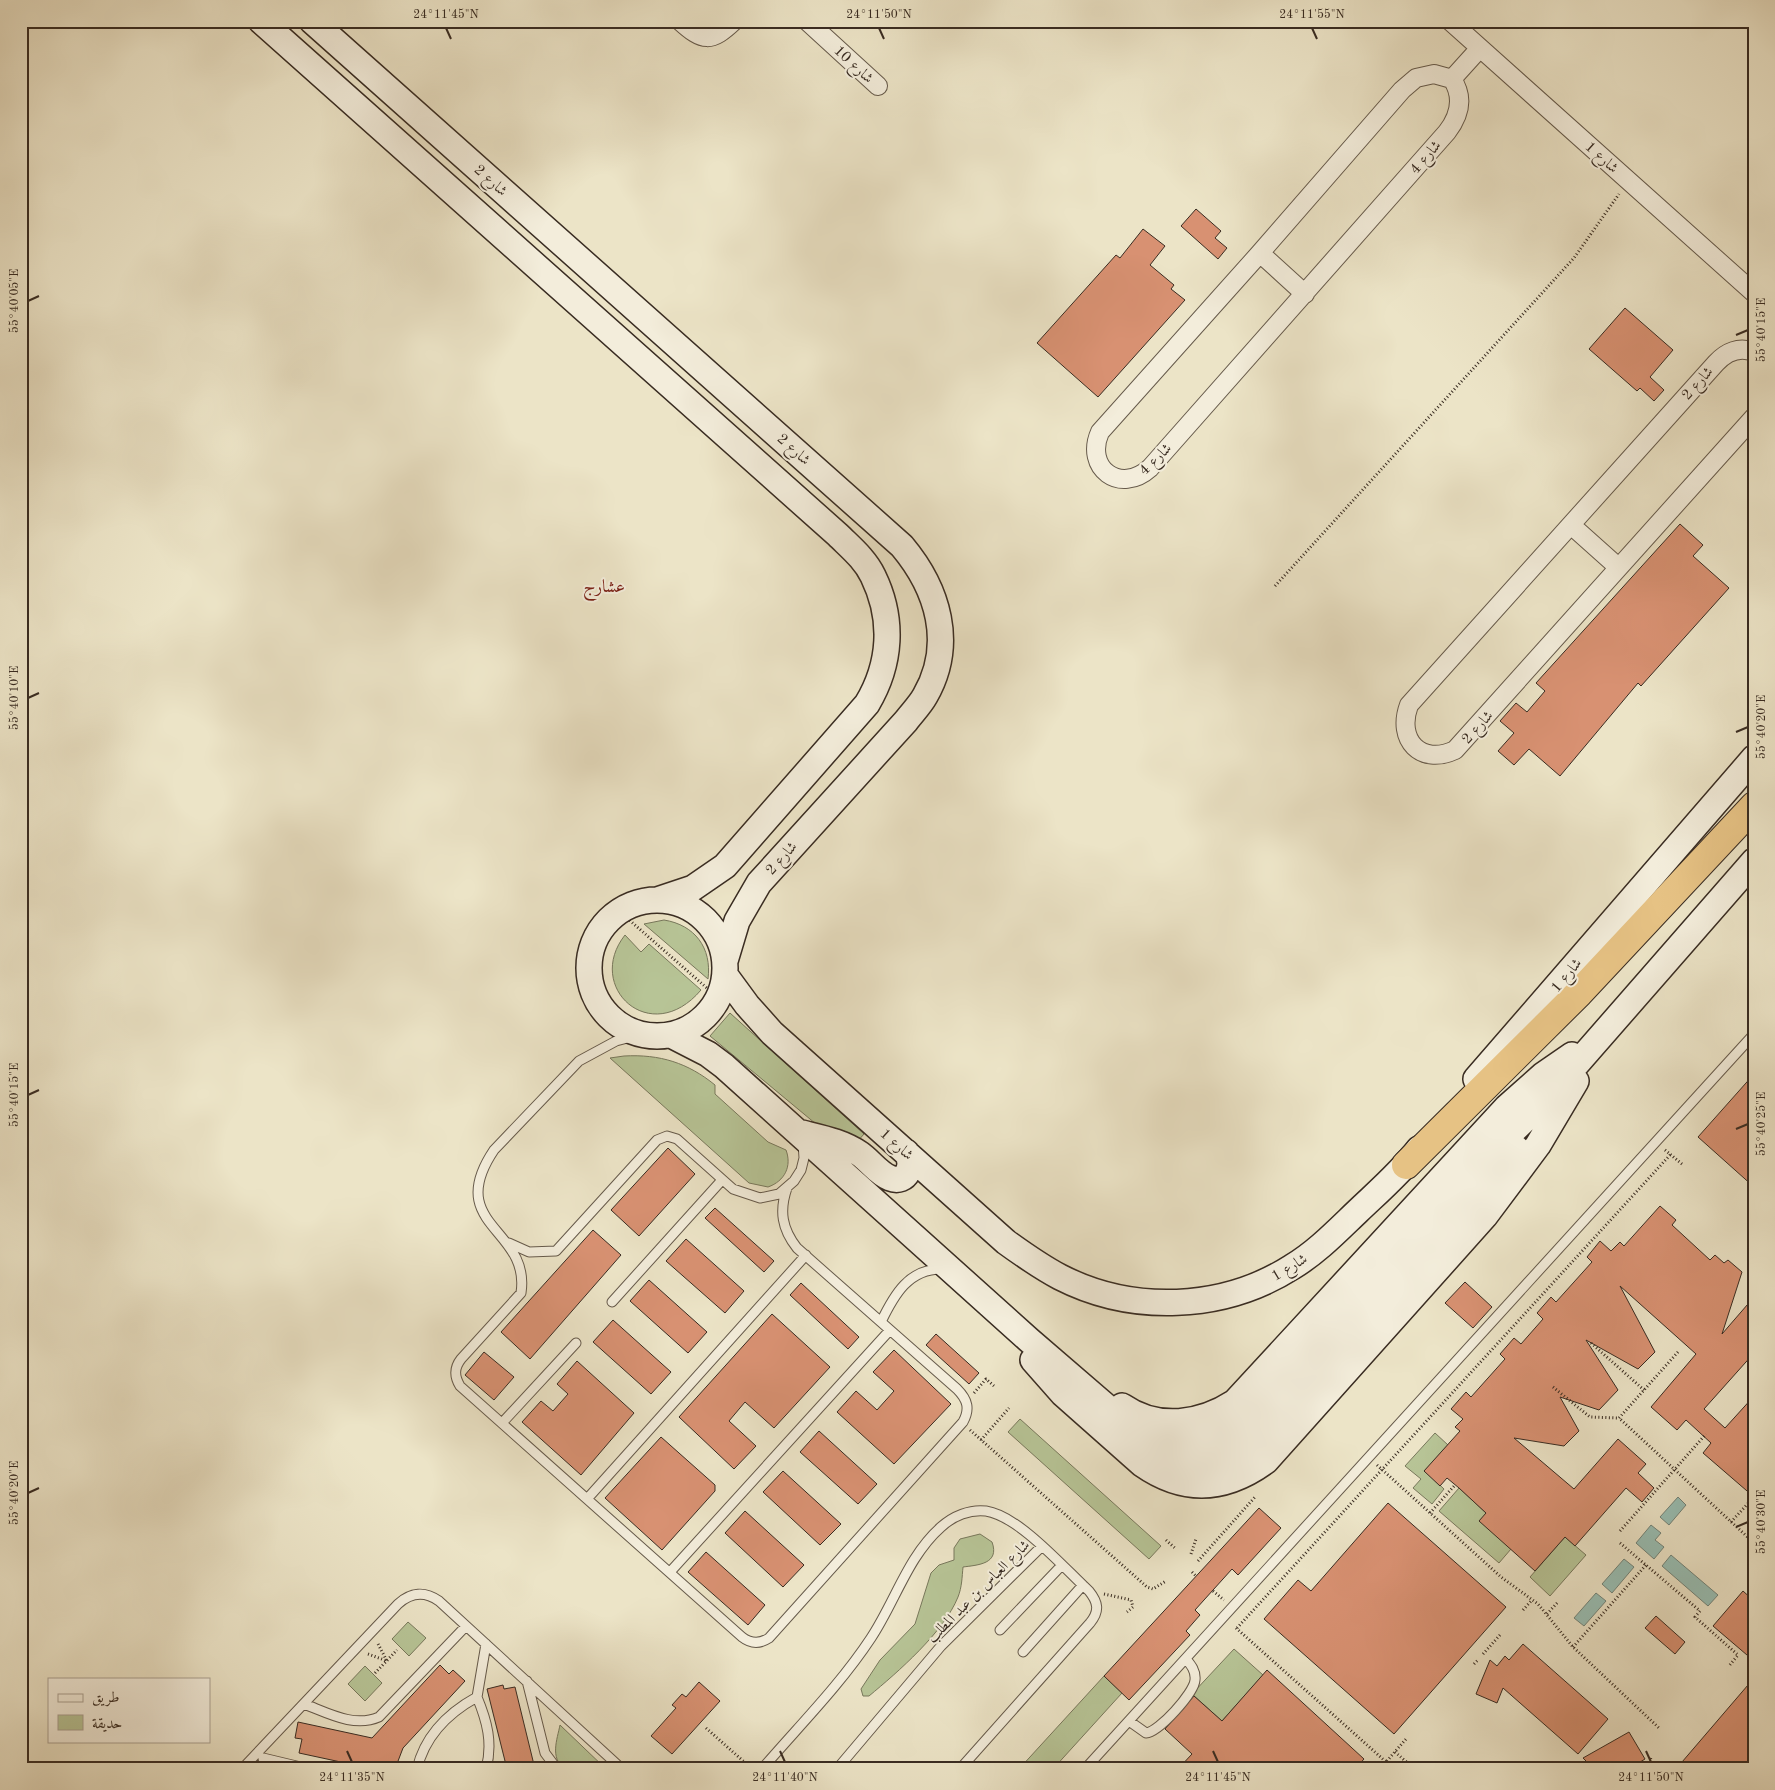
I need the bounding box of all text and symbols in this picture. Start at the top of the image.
text: 24°11'45"N [413,8,479,21]
text: 24°11'50"N [846,8,912,21]
text: 24°11'55"N [1279,8,1345,21]
street label: شارع 10 [828,43,876,90]
street label: شارع 4 [1408,138,1448,180]
street label: شارع 1 [1579,140,1620,180]
street label: شارع 2 [468,163,509,203]
text: 55°40'05"E [8,269,21,333]
text: 55°40'15"E [1755,298,1768,362]
street label: شارع 2 [1680,365,1720,406]
street label: شارع 2 [771,432,812,472]
street label: شارع 4 [1137,441,1178,482]
district label: عشارج [583,578,625,602]
text: 55°40'10"E [8,666,21,730]
text: 55°40'20"E [1755,695,1768,759]
street label: شارع 2 [1460,709,1500,750]
street label: شارع 2 [764,840,804,881]
street label: شارع 1 [1549,956,1588,998]
text: 55°40'15"E [8,1063,21,1127]
text: 55°40'25"E [1755,1092,1768,1156]
street label: شارع 1 [874,1127,915,1167]
street label: شارع 1 [1269,1252,1312,1288]
text: 55°40'20"E [8,1461,21,1525]
text: 55°40'30"E [1755,1490,1768,1554]
street label: شارع العباس بن عبد المطلب [925,1538,1036,1649]
legend [48,1678,210,1742]
text: طريق [92,1691,119,1707]
text: حديقة [92,1717,122,1732]
text: 24°11'35"N [319,1771,385,1784]
text: 24°11'45"N [1185,1771,1251,1784]
text: 24°11'50"N [1618,1771,1684,1784]
text: 24°11'40"N [752,1772,818,1784]

